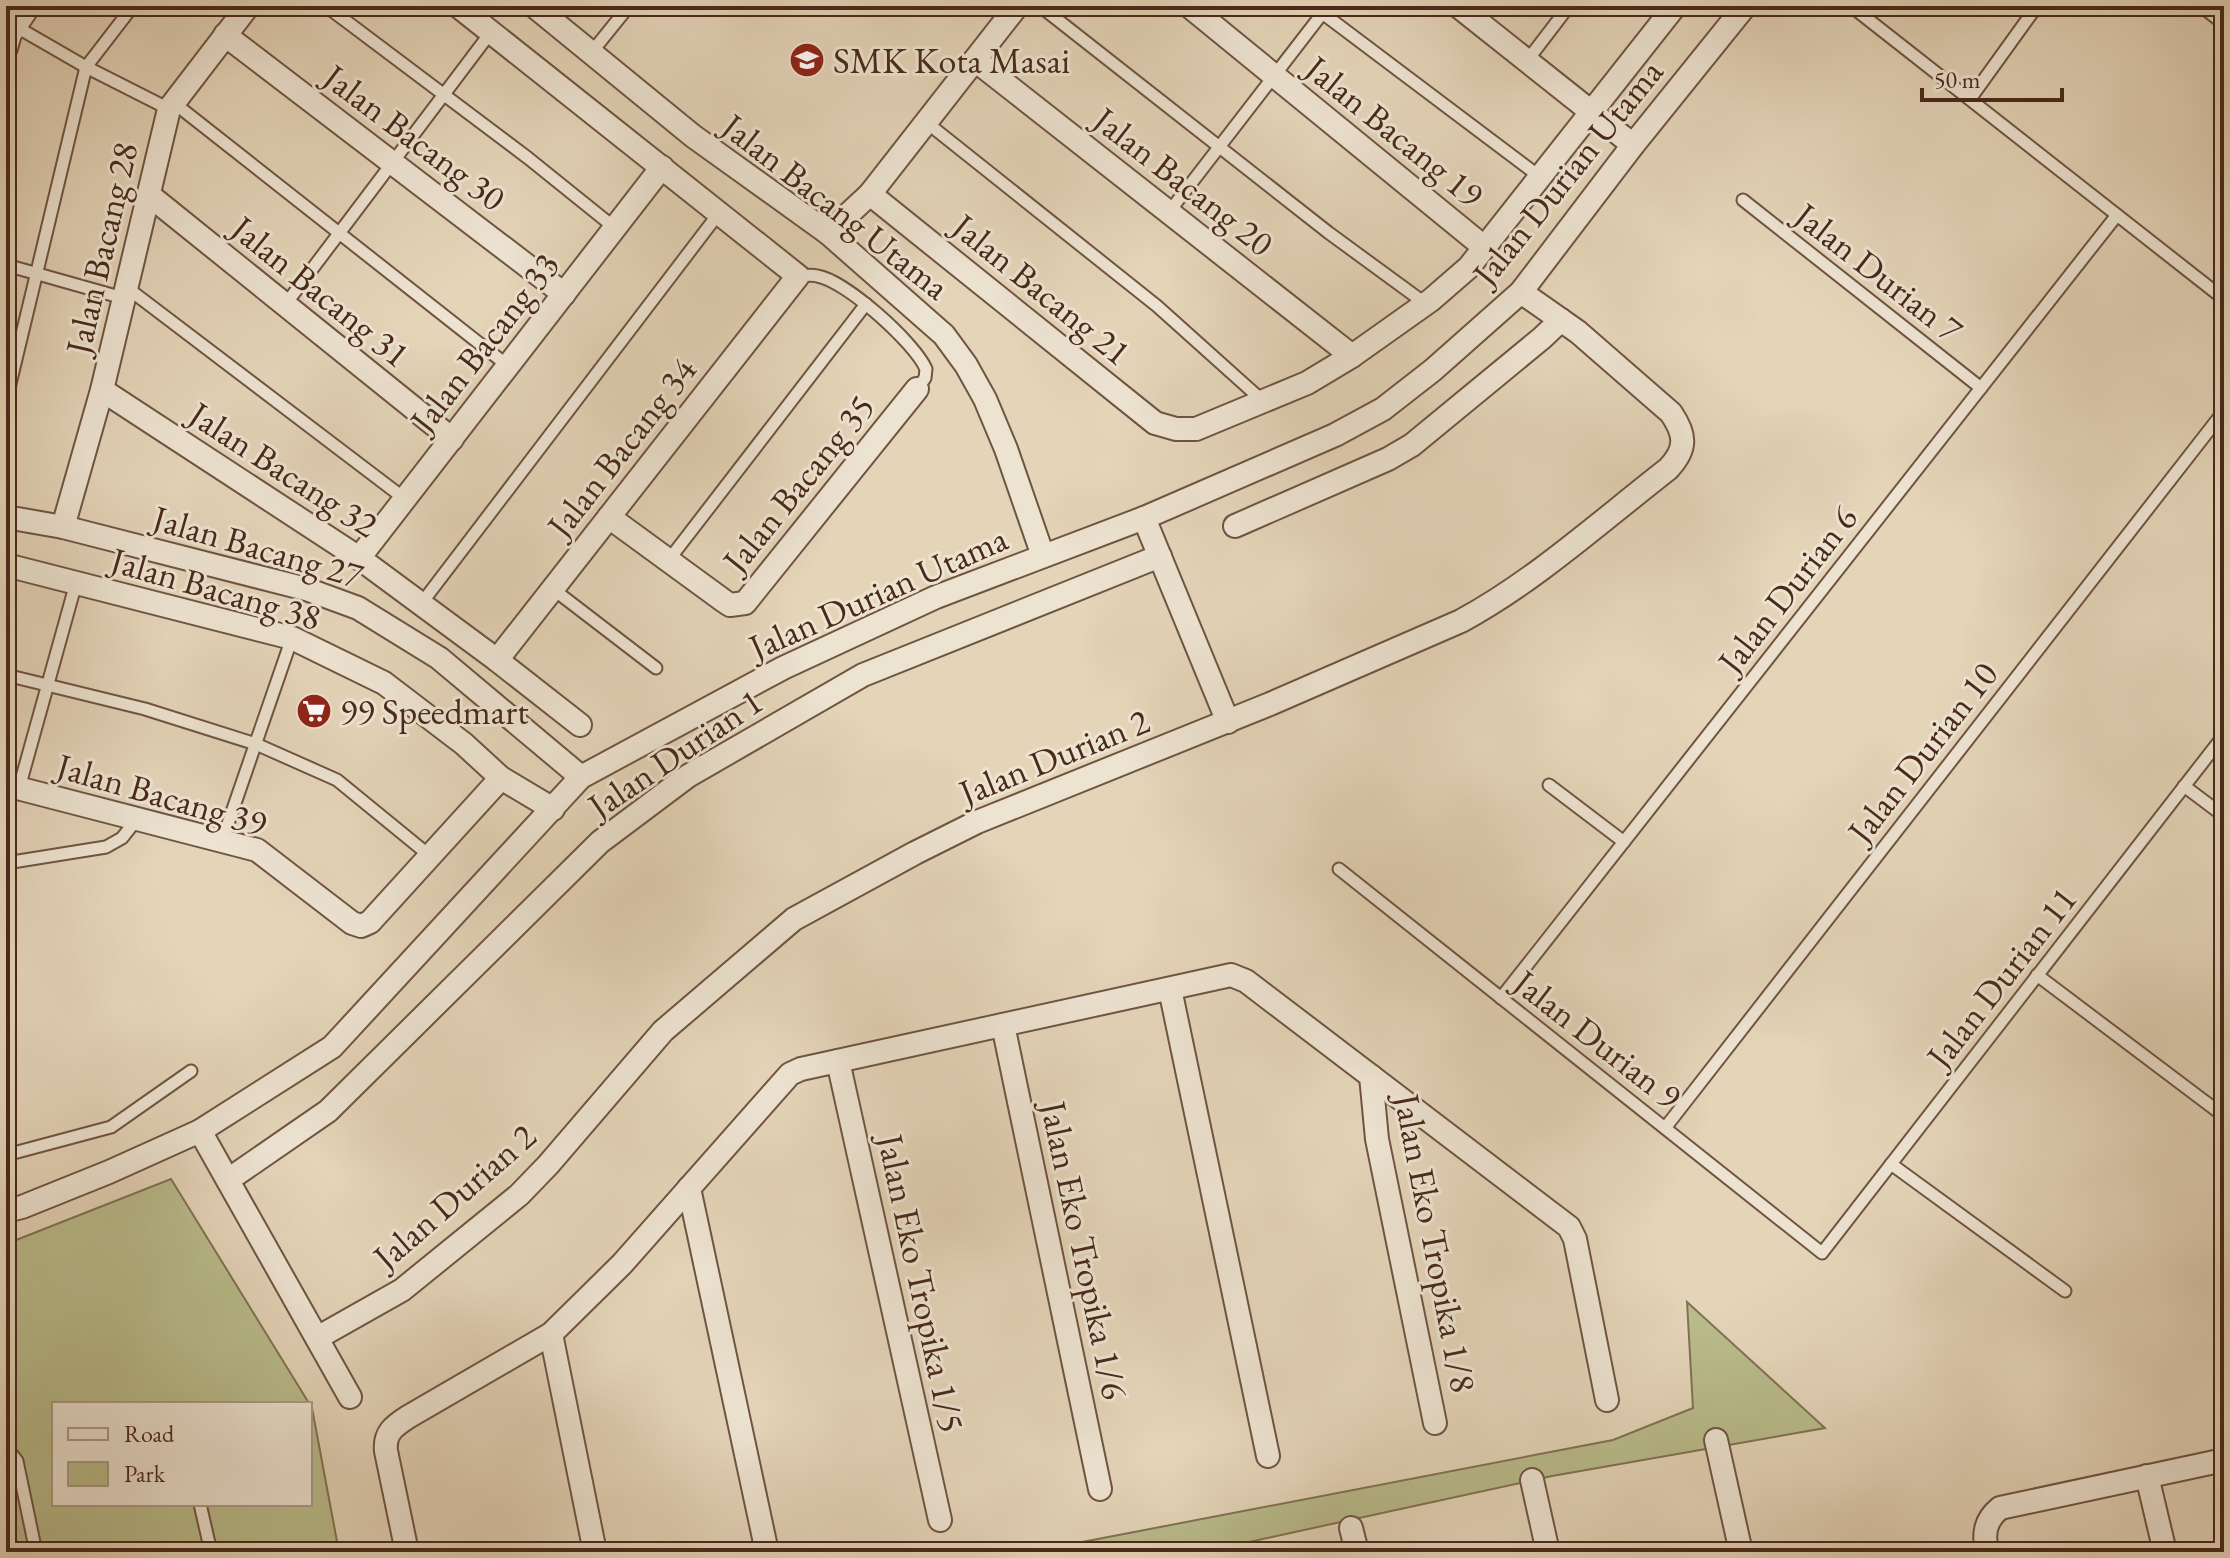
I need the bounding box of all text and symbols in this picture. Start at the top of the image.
place label: SMK Kota Masai [833,37,1070,84]
school or university icon: SMK Kota Masai [788,41,826,79]
street label: Jalan Bacang 19 [1294,43,1493,218]
street label: Jalan Durian Utama [1460,49,1674,297]
street label: Jalan Bacang 30 [312,52,515,221]
scale bar [1922,52,2062,102]
text: 50 m [1934,64,1981,95]
street label: Jalan Bacang 20 [1082,94,1283,266]
street label: Jalan Bacang Utama [710,101,960,310]
street label: Jalan Bacang 28 [54,137,149,362]
street label: Jalan Durian 7 [1783,190,1973,353]
street label: Jalan Bacang 21 [941,201,1140,376]
street label: Jalan Bacang 31 [220,203,419,378]
street label: Jalan Bacang 33 [397,243,569,444]
street label: Jalan Bacang 34 [534,347,707,549]
street label: Jalan Bacang 35 [710,385,885,584]
street label: Jalan Bacang 32 [178,389,387,548]
street label: Jalan Bacang 27 [145,493,369,599]
street label: Jalan Durian 6 [1705,496,1868,685]
street label: Jalan Durian Utama [739,514,1015,672]
street label: Jalan Bacang 38 [103,535,326,641]
street label: Jalan Durian 10 [1835,652,2008,855]
street label: Jalan Durian 1 [576,678,772,831]
place label: 99 Speedmart [340,688,529,735]
supermarket icon: 99 Speedmart [295,692,333,730]
street label: Jalan Durian 2 [950,697,1156,817]
street label: Jalan Bacang 39 [49,741,272,847]
street label: Jalan Durian 11 [1914,877,2087,1080]
street label: Jalan Durian 9 [1502,957,1691,1120]
street label: Jalan Eko Tropika 1/8 [1383,1087,1488,1396]
street label: Jalan Eko Tropika 1/6 [1029,1094,1139,1403]
street label: Jalan Durian 2 [361,1113,545,1282]
street label: Jalan Eko Tropika 1/5 [866,1127,976,1436]
legend [52,1402,312,1506]
text: Road [124,1418,175,1449]
text: Park [124,1458,166,1489]

